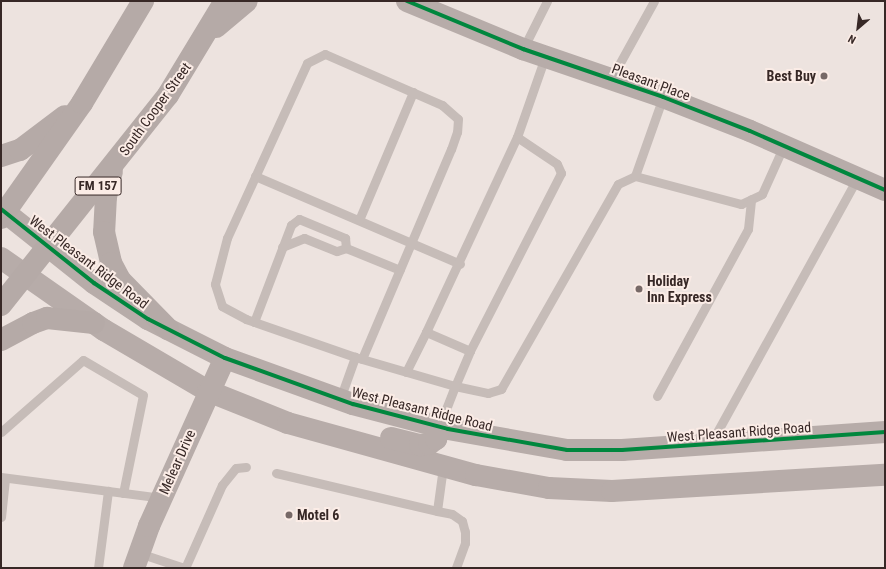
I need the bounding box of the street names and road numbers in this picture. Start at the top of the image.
street label: South Cooper Street [116,59,194,159]
street label: Pleasant Place [610,60,692,104]
road number: FM 157 [74,175,122,197]
street label: West Pleasant Ridge Road [26,212,152,312]
street label: West Pleasant Ridge Road [350,383,494,435]
street label: West Pleasant Ridge Road [666,419,812,445]
street label: Melear Drive [155,427,199,497]

